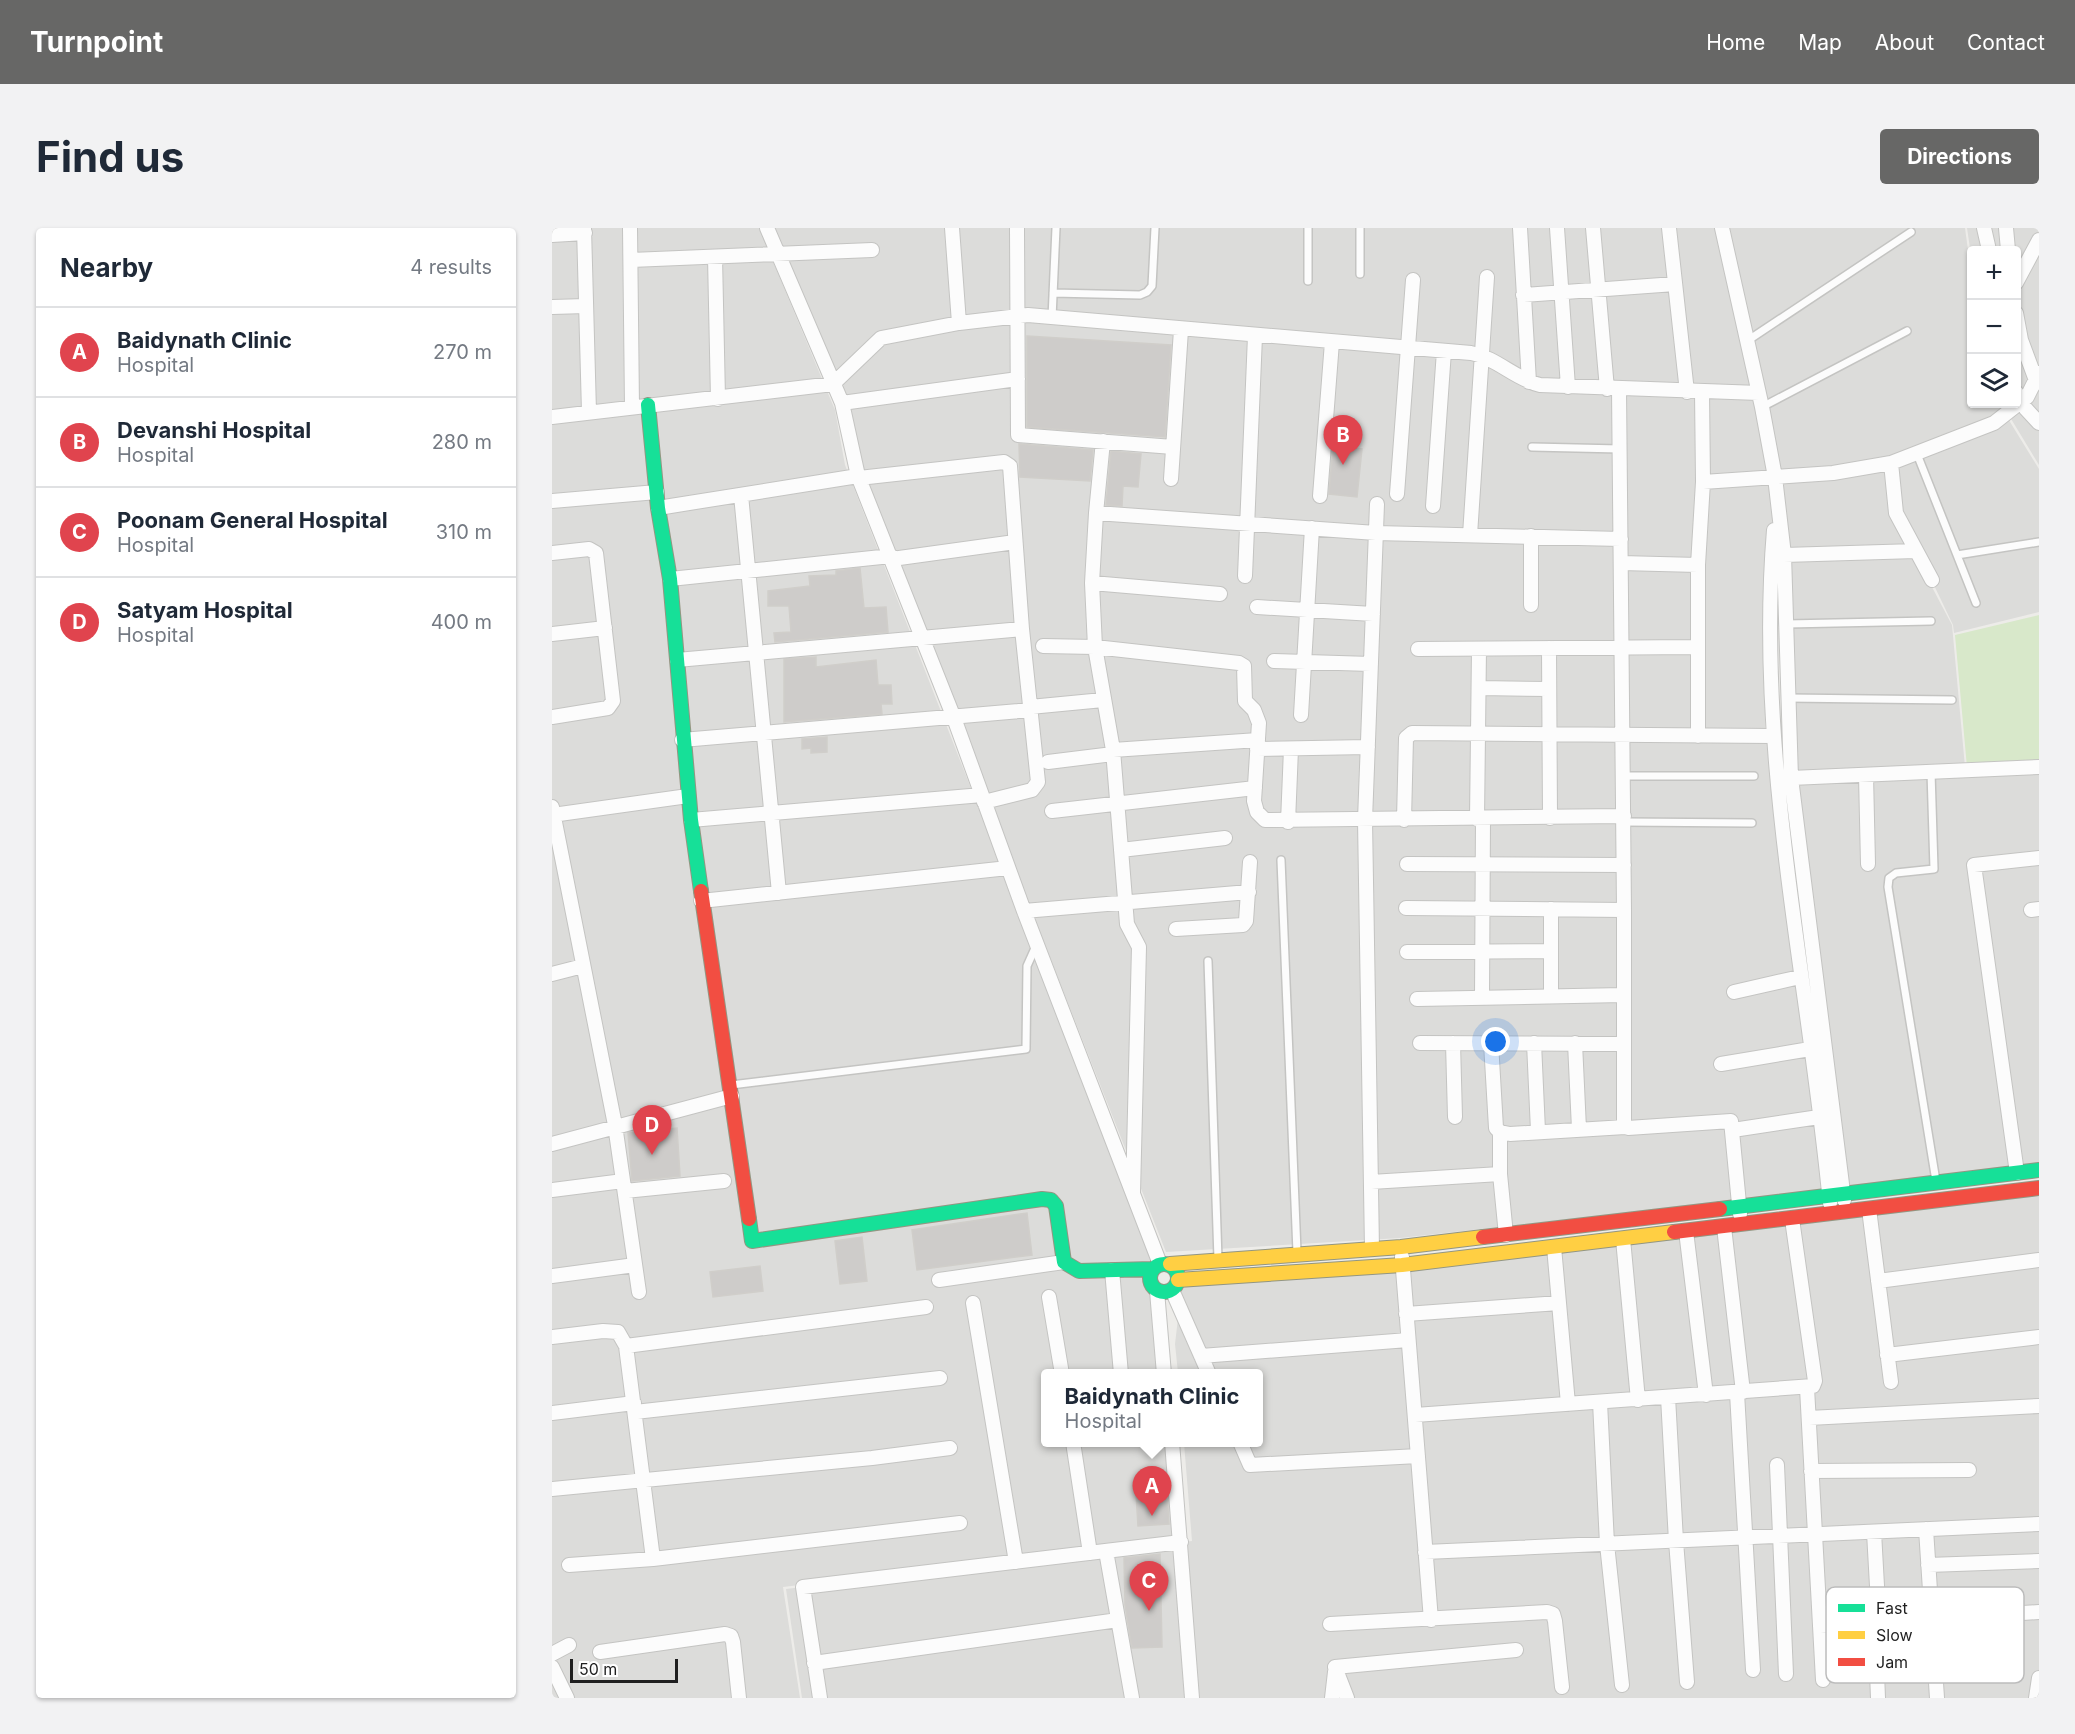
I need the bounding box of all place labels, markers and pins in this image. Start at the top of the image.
pin: B [1324,416,1362,465]
pin: D [632,1106,672,1155]
pin: A [1132,1466,1172,1516]
pin: C [1130,1562,1168,1611]

